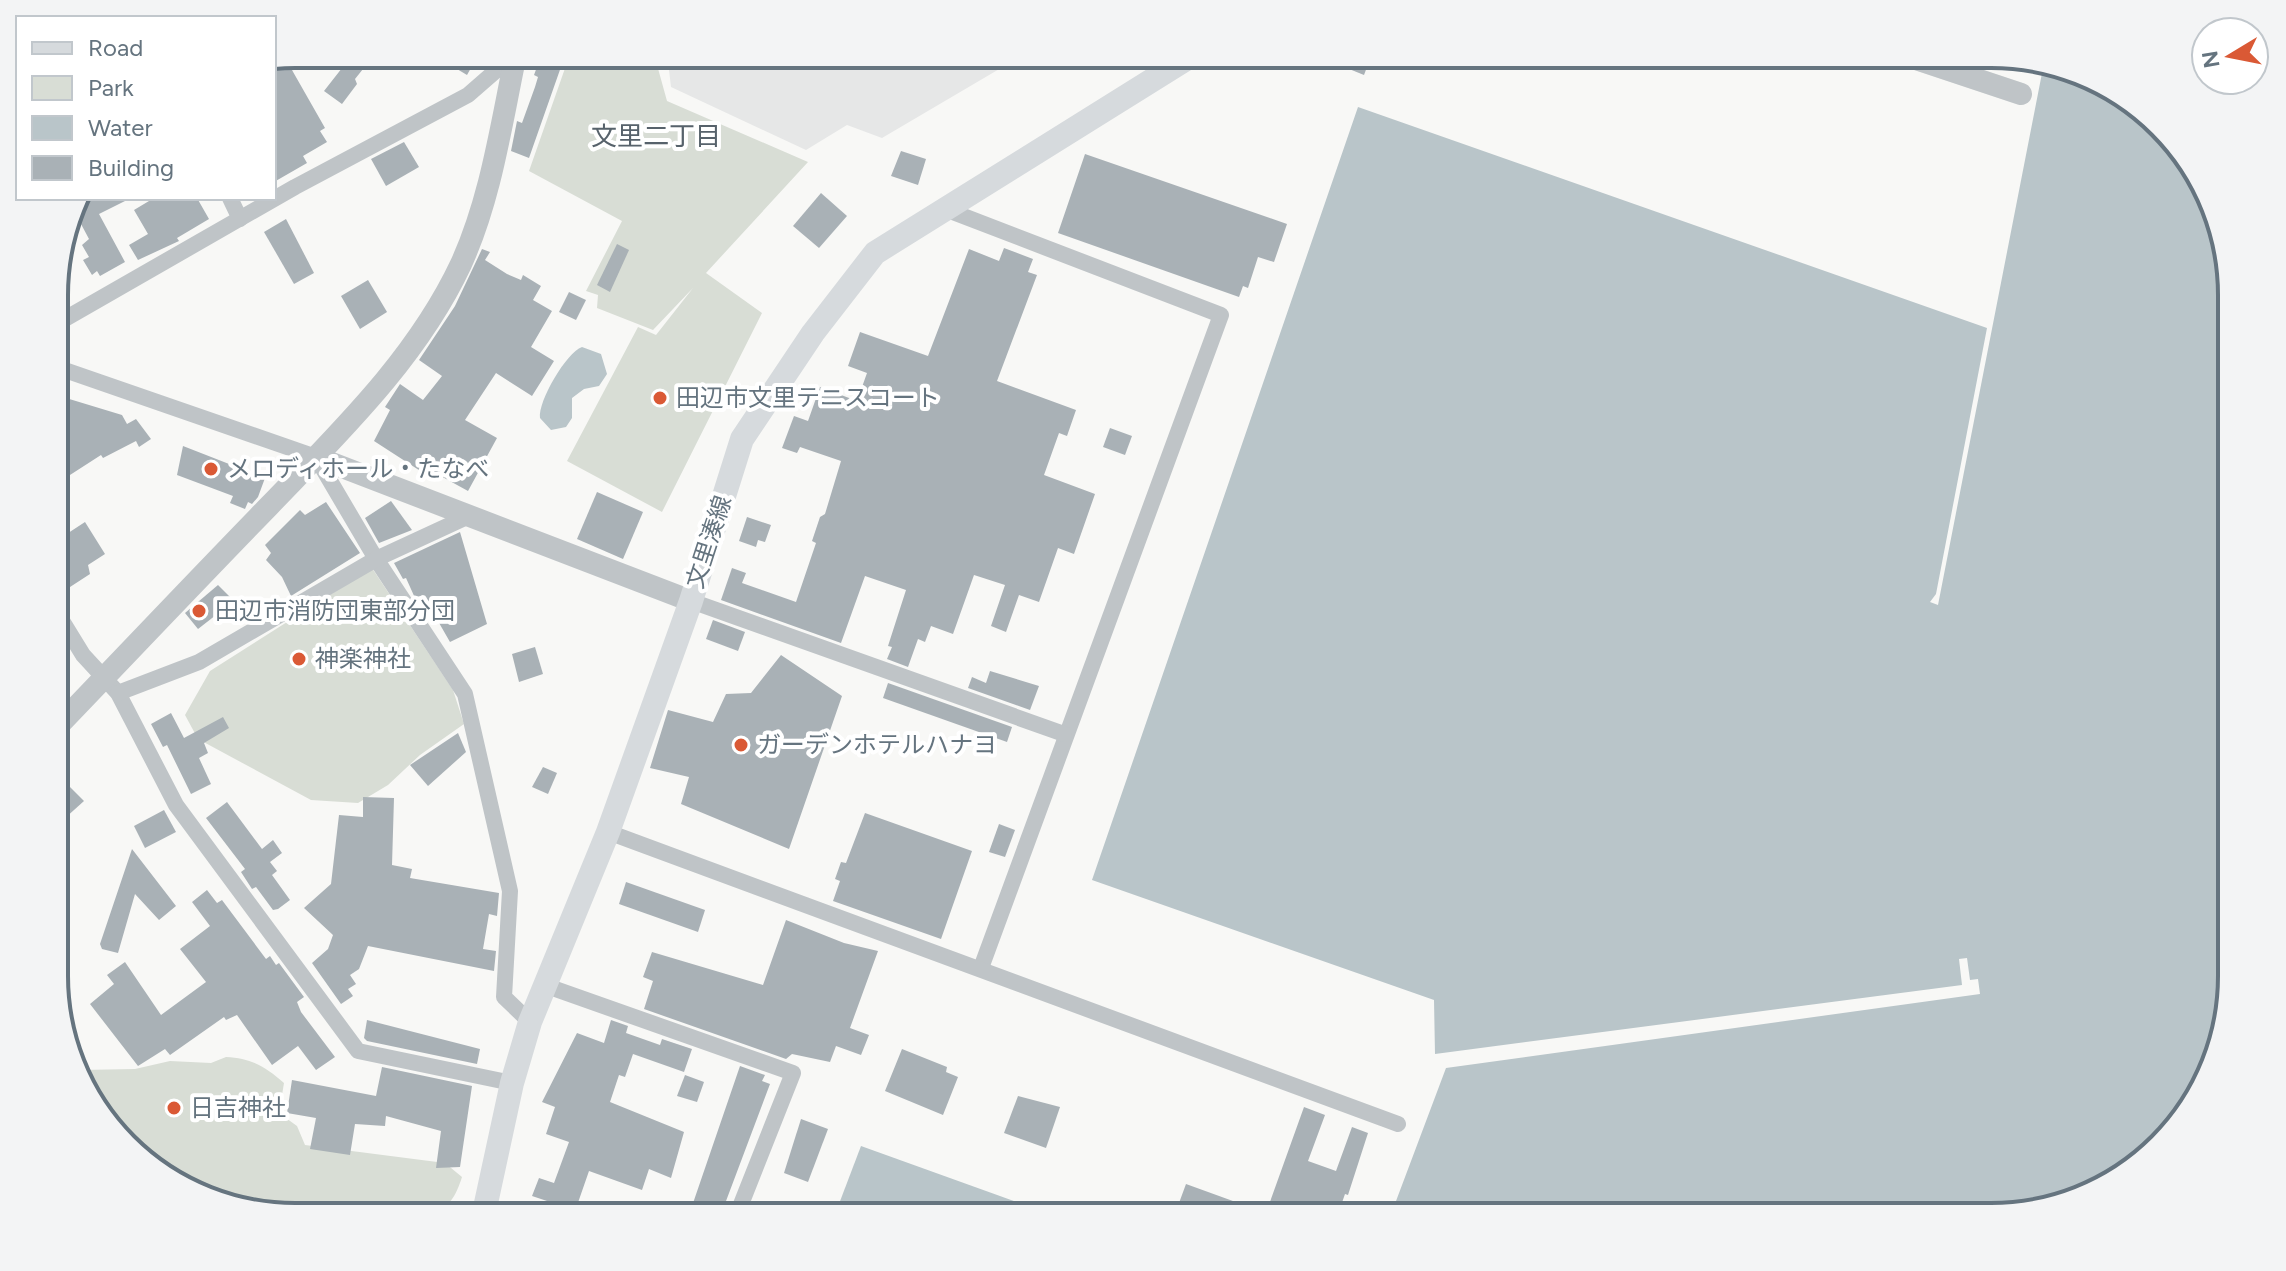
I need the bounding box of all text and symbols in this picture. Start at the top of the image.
legend [16,16,276,200]
north arrow [2190,16,2270,96]
text: Road [88,33,143,62]
text: N [2196,49,2226,70]
text: Park [88,73,134,102]
text: Water [88,113,153,142]
district label: 文里二丁目 [591,120,721,152]
text: Building [88,153,174,182]
place label: 田辺市文里テニスコート [676,383,940,412]
marker: 田辺市文里テニスコート [651,389,669,407]
place label: メロディホール・たなべ [227,454,489,483]
marker: メロディホール・たなべ [202,460,220,478]
street label: 文里湊線 [680,492,737,592]
place label: 田辺市消防団東部分団 [215,596,455,625]
marker: 田辺市消防団東部分団 [190,602,208,620]
place label: 神楽神社 [315,644,411,673]
marker: 神楽神社 [290,650,308,668]
place label: ガーデンホテルハナヨ [757,730,997,759]
marker: ガーデンホテルハナヨ [732,736,750,754]
place label: 日吉神社 [190,1093,286,1122]
marker: 日吉神社 [165,1099,183,1117]

